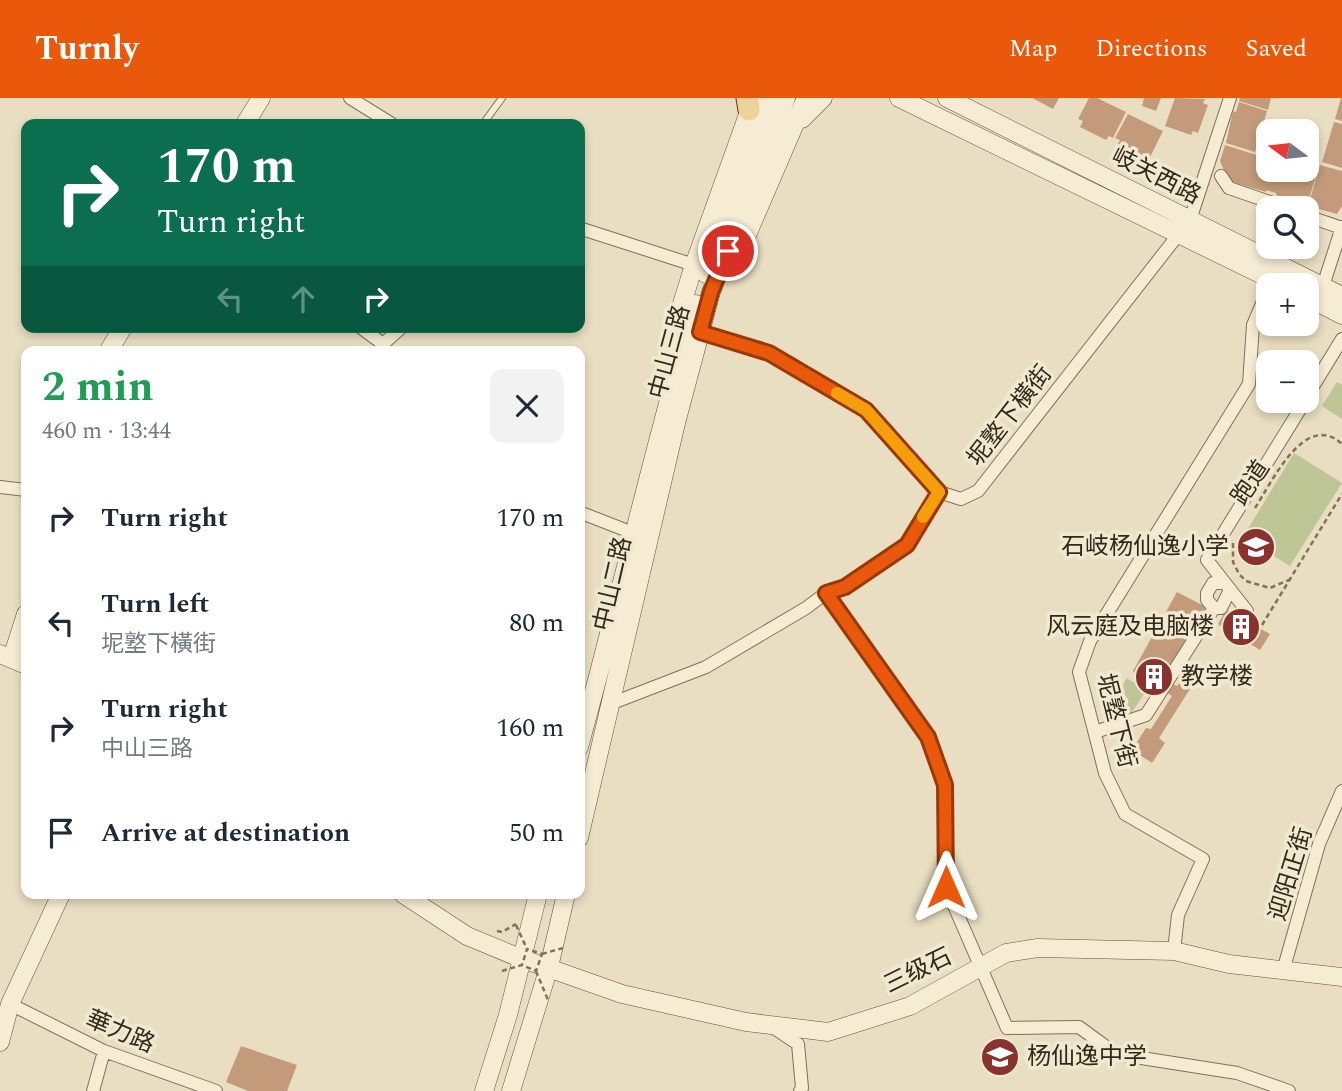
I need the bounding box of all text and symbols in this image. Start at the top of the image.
text: Turnly [35,24,138,74]
text: Map [1009,31,1057,67]
text: Directions [1095,31,1207,67]
text: Saved [1245,31,1307,67]
north arrow [1256,119,1320,182]
map controls [1256,119,1319,413]
text: 170 m [157,130,296,205]
street label: 岐关西路 [1105,138,1207,214]
icon: right [42,147,133,238]
button: search [1256,196,1319,259]
text: Turn right [157,198,305,247]
pin [698,221,758,281]
icon: arrive [709,232,747,270]
button: + [1256,273,1319,336]
icon: left [211,280,249,318]
icon: ahead [284,280,322,318]
icon: right [357,280,395,318]
street label: 中山三路 [640,301,700,403]
button: − [1256,350,1319,413]
text: 2 min [42,356,154,419]
street label: 坭墪下橫街 [959,358,1061,474]
button: close [490,369,564,443]
text: 460 m · 13:44 [42,414,171,449]
street label: 跑道 [1223,453,1279,513]
text: Turn right [101,498,228,538]
text: 170 m [496,498,564,538]
icon: right [42,499,80,537]
school or university icon: 石岐杨仙逸小学 [1235,526,1277,568]
place label: 石岐杨仙逸小学 [1061,529,1229,565]
street label: 中山二路 [585,533,641,635]
text: Turn left [101,584,209,624]
text: 80 m [509,603,564,643]
icon: left [42,604,80,642]
building icon: 风云庭及电脑楼 [1220,606,1262,648]
place label: 风云庭及电脑楼 [1046,609,1214,645]
text: 坭墪下橫街 [101,627,216,662]
building icon: 教学楼 [1133,656,1175,698]
place label: 教学楼 [1181,659,1253,695]
street label: 坭墪下街 [1087,670,1145,772]
text: Turn right [101,689,228,729]
text: 160 m [496,708,564,748]
icon: right [42,709,80,747]
text: 中山三路 [101,732,193,767]
text: Arrive at destination [101,813,350,853]
text: 50 m [509,813,564,853]
icon: arrive [42,814,80,852]
street label: 迎阳正街 [1260,823,1322,925]
position arrow [909,850,983,924]
street label: 三级石 [878,939,958,1003]
street label: 華力路 [80,1001,160,1063]
school or university icon: 杨仙逸中学 [979,1036,1021,1078]
place label: 杨仙逸中学 [1027,1039,1147,1075]

